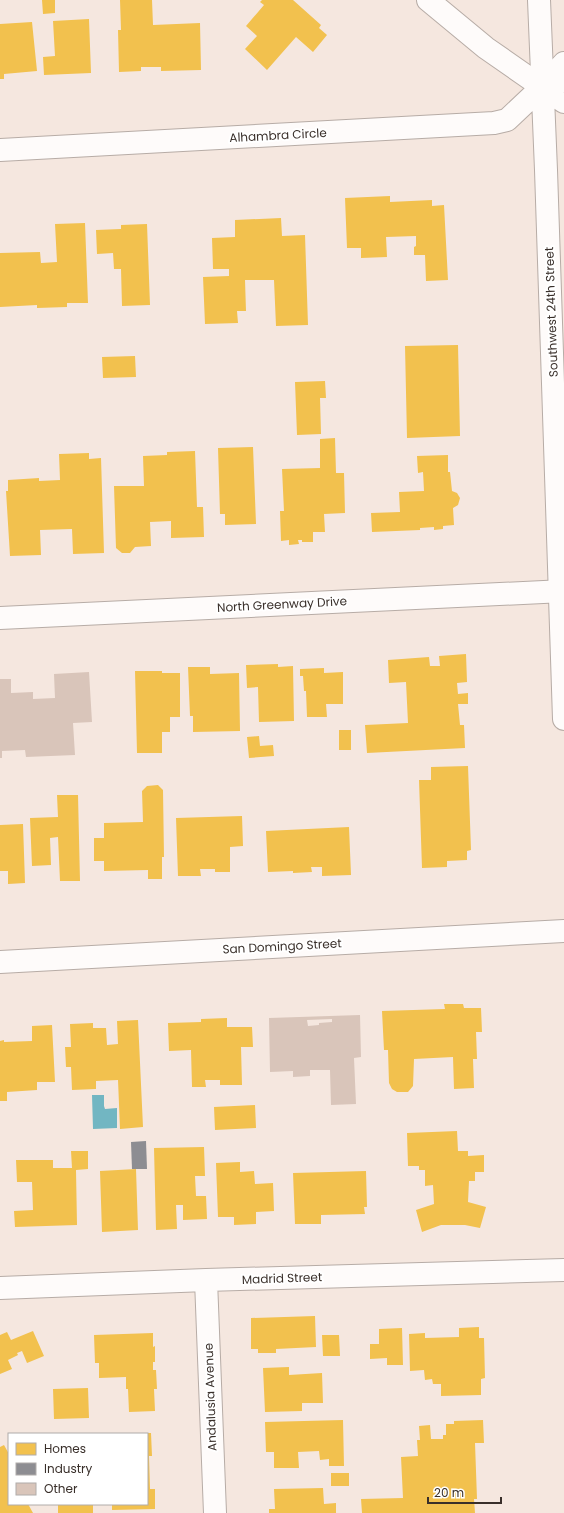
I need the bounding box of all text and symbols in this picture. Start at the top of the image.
street label: Alhambra Circle [229,124,327,146]
street label: Southwest 24th Street [540,247,562,377]
street label: North Greenway Drive [217,592,347,616]
street label: San Domingo Street [222,934,342,958]
street label: Madrid Street [242,1268,322,1288]
street label: Andalusia Avenue [200,1343,220,1451]
legend [8,1433,148,1505]
text: Homes [44,1440,86,1457]
text: Industry [44,1460,93,1477]
scale bar [428,1479,501,1505]
text: Other [44,1480,78,1497]
text: 20 m [434,1484,464,1501]

